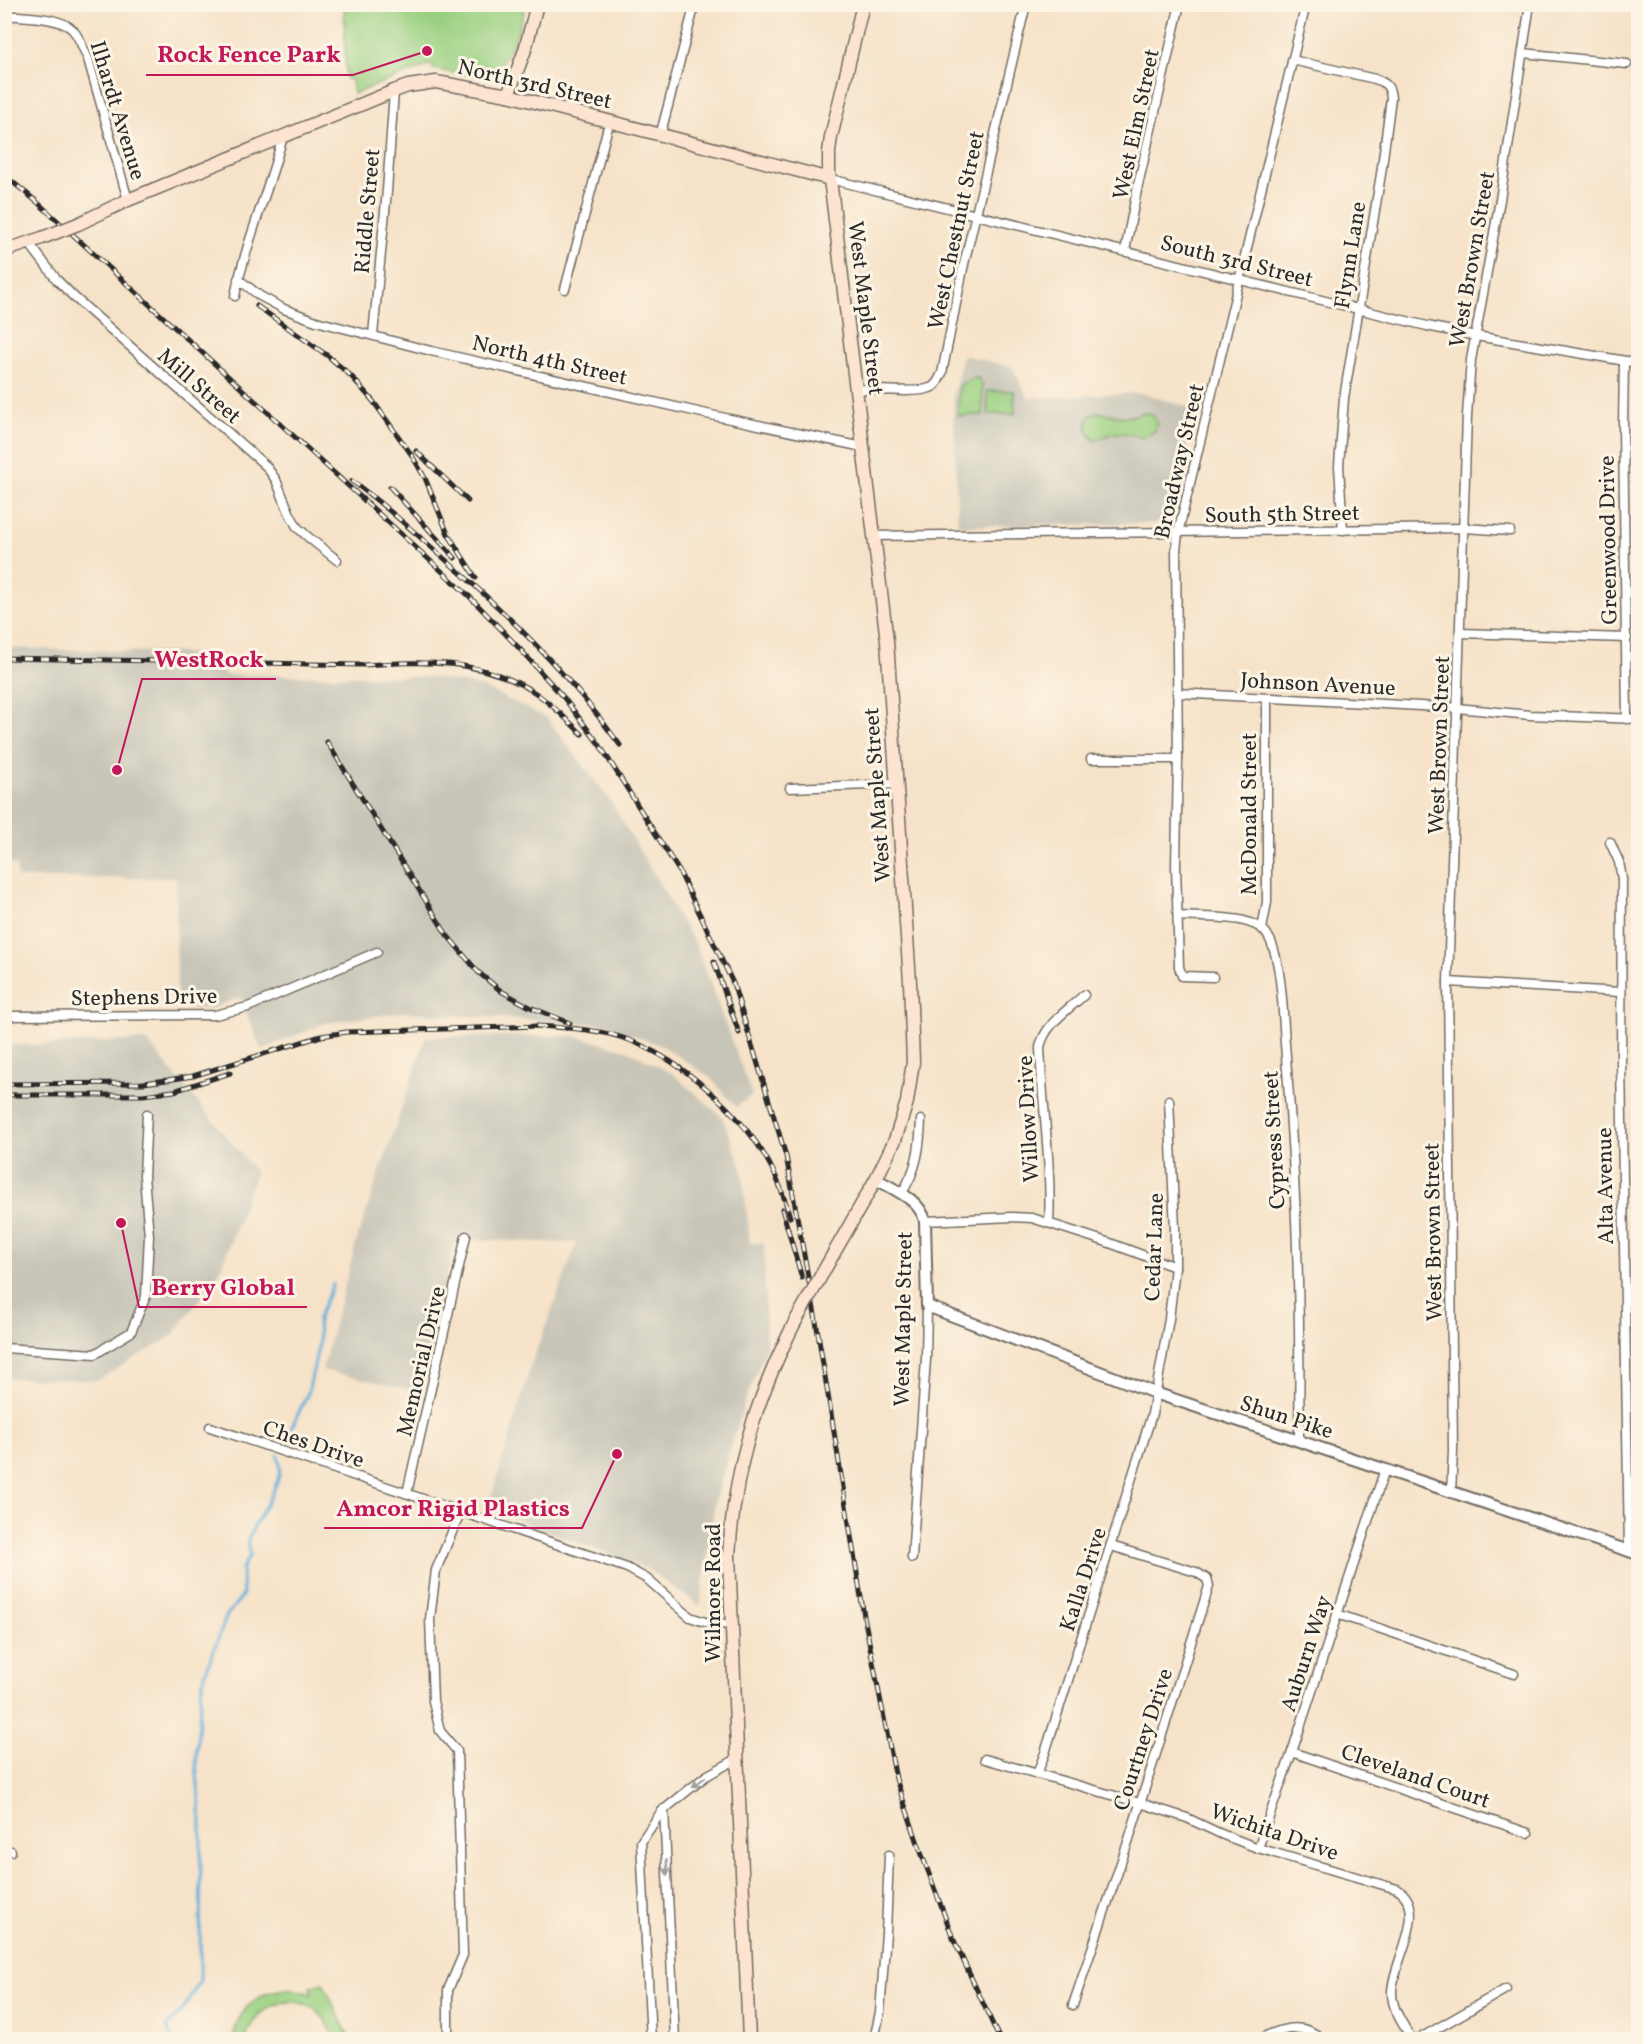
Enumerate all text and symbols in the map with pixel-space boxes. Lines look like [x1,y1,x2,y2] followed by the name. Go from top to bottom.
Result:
[146,33,353,75] callout: Rock Fence Park
[81,37,153,184] street label: Ilhardt Avenue
[157,39,341,73] text: Rock Fence Park
[1106,46,1169,203] street label: West Elm Street
[454,53,615,118] street label: North 3rd Street
[921,128,994,333] street label: West Chestnut Street
[348,147,389,275] street label: Riddle Street
[1443,168,1504,350] street label: West Brown Street
[1328,199,1375,311] street label: Flynn Lane
[838,219,891,397] street label: West Maple Street
[1157,228,1316,296] street label: South 3rd Street
[469,329,630,394] street label: North 4th Street
[150,342,247,432] street label: Mill Street
[1147,381,1213,542] street label: Broadway Street
[1593,455,1626,625] street label: Greenwood Drive
[1204,499,1360,532] street label: South 5th Street
[142,637,276,679] callout: WestRock
[154,644,264,678] text: WestRock
[1422,655,1459,835] street label: West Brown Street
[1239,666,1396,705] street label: Johnson Avenue
[857,706,900,883] street label: West Maple Street
[1235,732,1266,895] street label: McDonald Street
[70,982,218,1015] street label: Stephens Drive
[1011,1055,1048,1183] street label: Willow Drive
[1256,1070,1295,1210] street label: Cypress Street
[1590,1127,1623,1245] street label: Alta Avenue
[1417,1142,1452,1322] street label: West Brown Street
[1138,1192,1173,1302] street label: Cedar Lane
[887,1231,922,1407] street label: West Maple Street
[139,1265,307,1307] callout: Berry Global
[151,1272,295,1306] text: Berry Global
[390,1283,455,1440] street label: Memorial Drive
[1235,1389,1337,1448] street label: Shun Pike
[258,1414,368,1477] street label: Ches Drive
[324,1486,582,1528] callout: Amcor Rigid Plastics
[336,1493,570,1527] text: Amcor Rigid Plastics
[699,1523,730,1663] street label: Wilmore Road
[1053,1524,1116,1636] street label: Kalla Drive
[1274,1591,1341,1716] street label: Auburn Way
[1107,1665,1182,1815] street label: Courtney Drive
[1336,1737,1494,1817] street label: Cleveland Court
[692,1776,708,1788] one-way arrow
[1206,1797,1343,1870] street label: Wichita Drive
[663,1858,672,1877] one-way arrow

